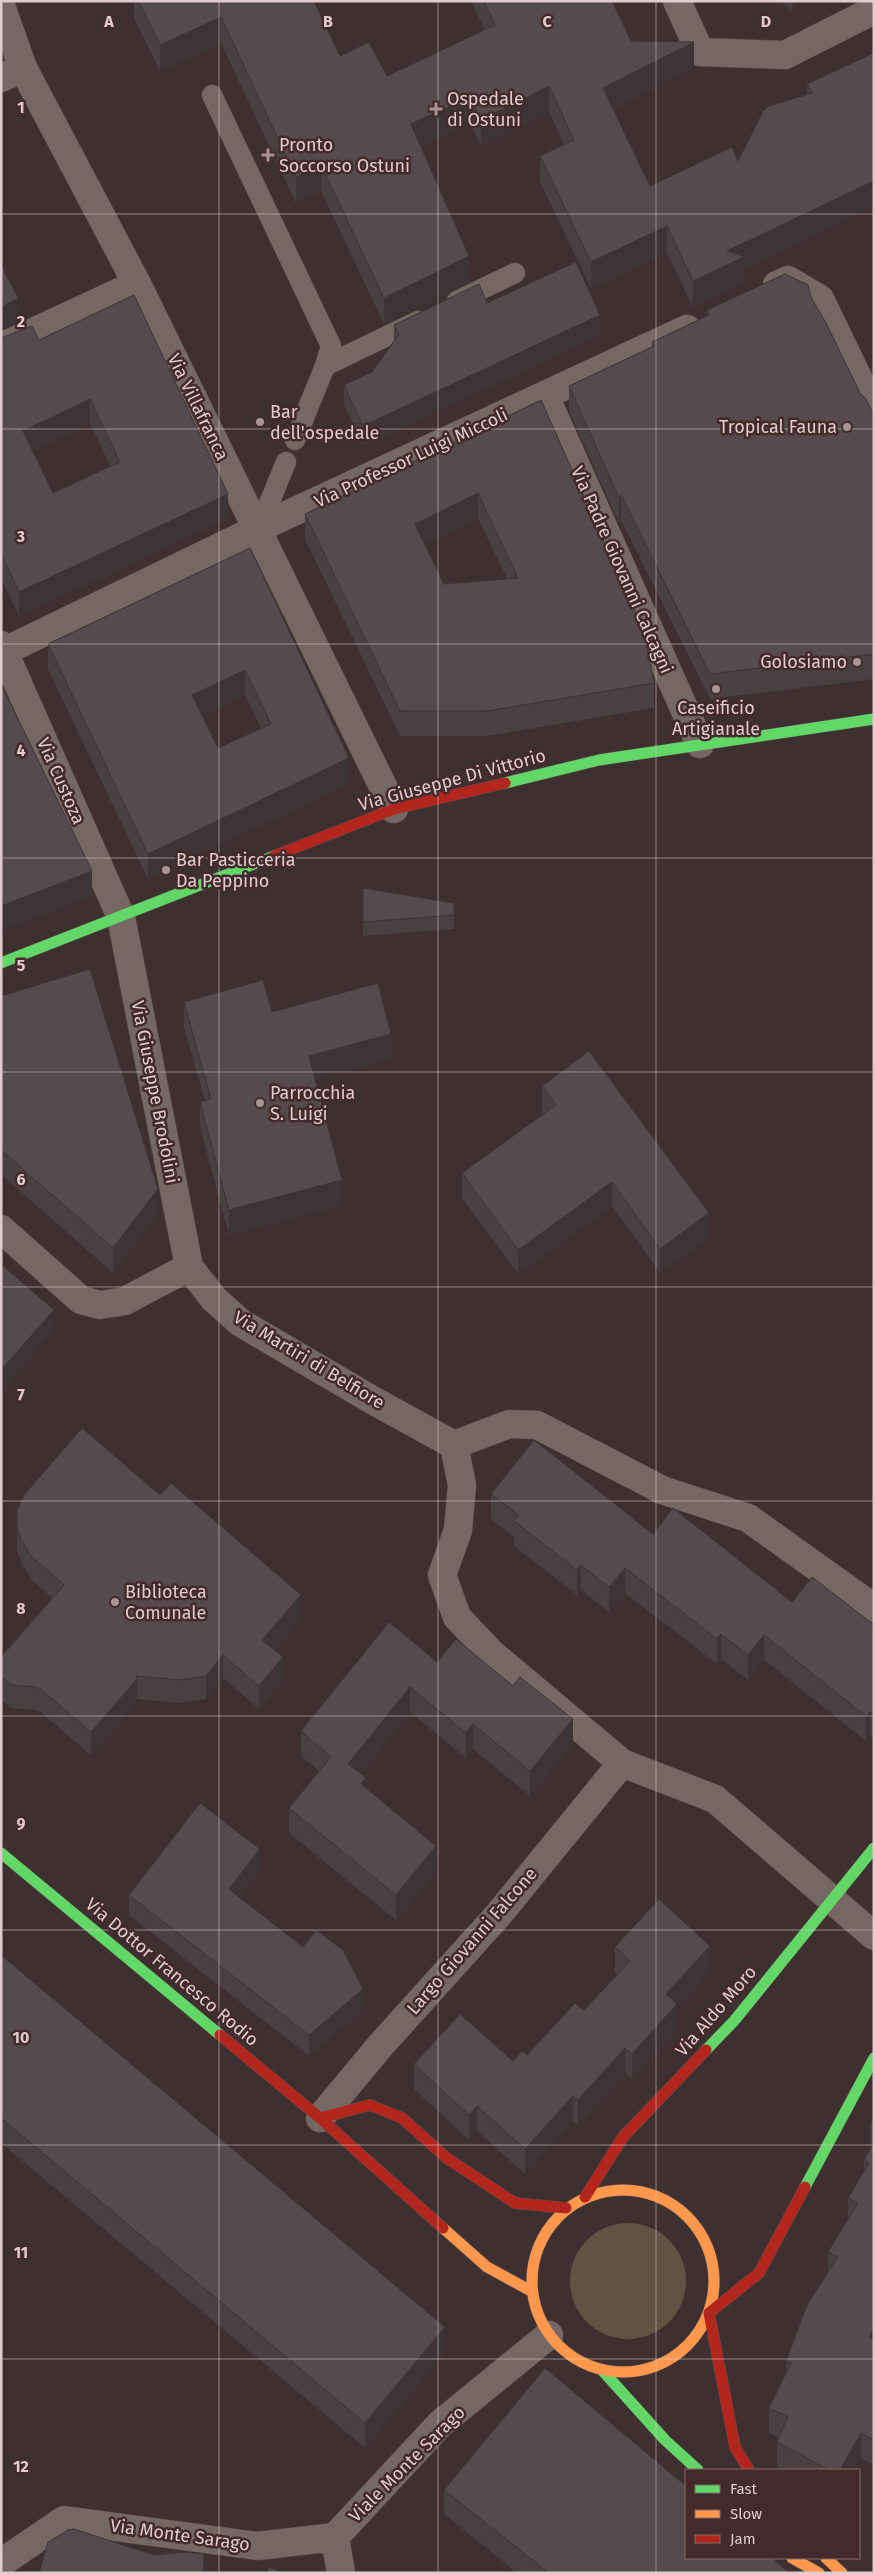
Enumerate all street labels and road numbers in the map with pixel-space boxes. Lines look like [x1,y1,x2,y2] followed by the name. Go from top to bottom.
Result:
[163,350,233,464] street label: Via Villafranca
[311,403,511,513] street label: Via Professor Luigi Miccoli
[566,463,678,677] street label: Via Padre Giovanni Calcagni
[32,734,90,828] street label: Via Custoza
[356,744,548,816] street label: Via Giuseppe Di Vittorio
[126,999,184,1185] street label: Via Giuseppe Brodolini
[229,1306,389,1414] street label: Via Martiri di Belfiore
[402,1863,542,2019] street label: Largo Giovanni Falcone
[81,1893,263,2051] street label: Via Dottor Francesco Rodio
[671,1961,761,2061] street label: Via Aldo Moro
[344,2401,470,2527] street label: Viale Monte Sarago
[109,2514,251,2556] street label: Via Monte Sarago

